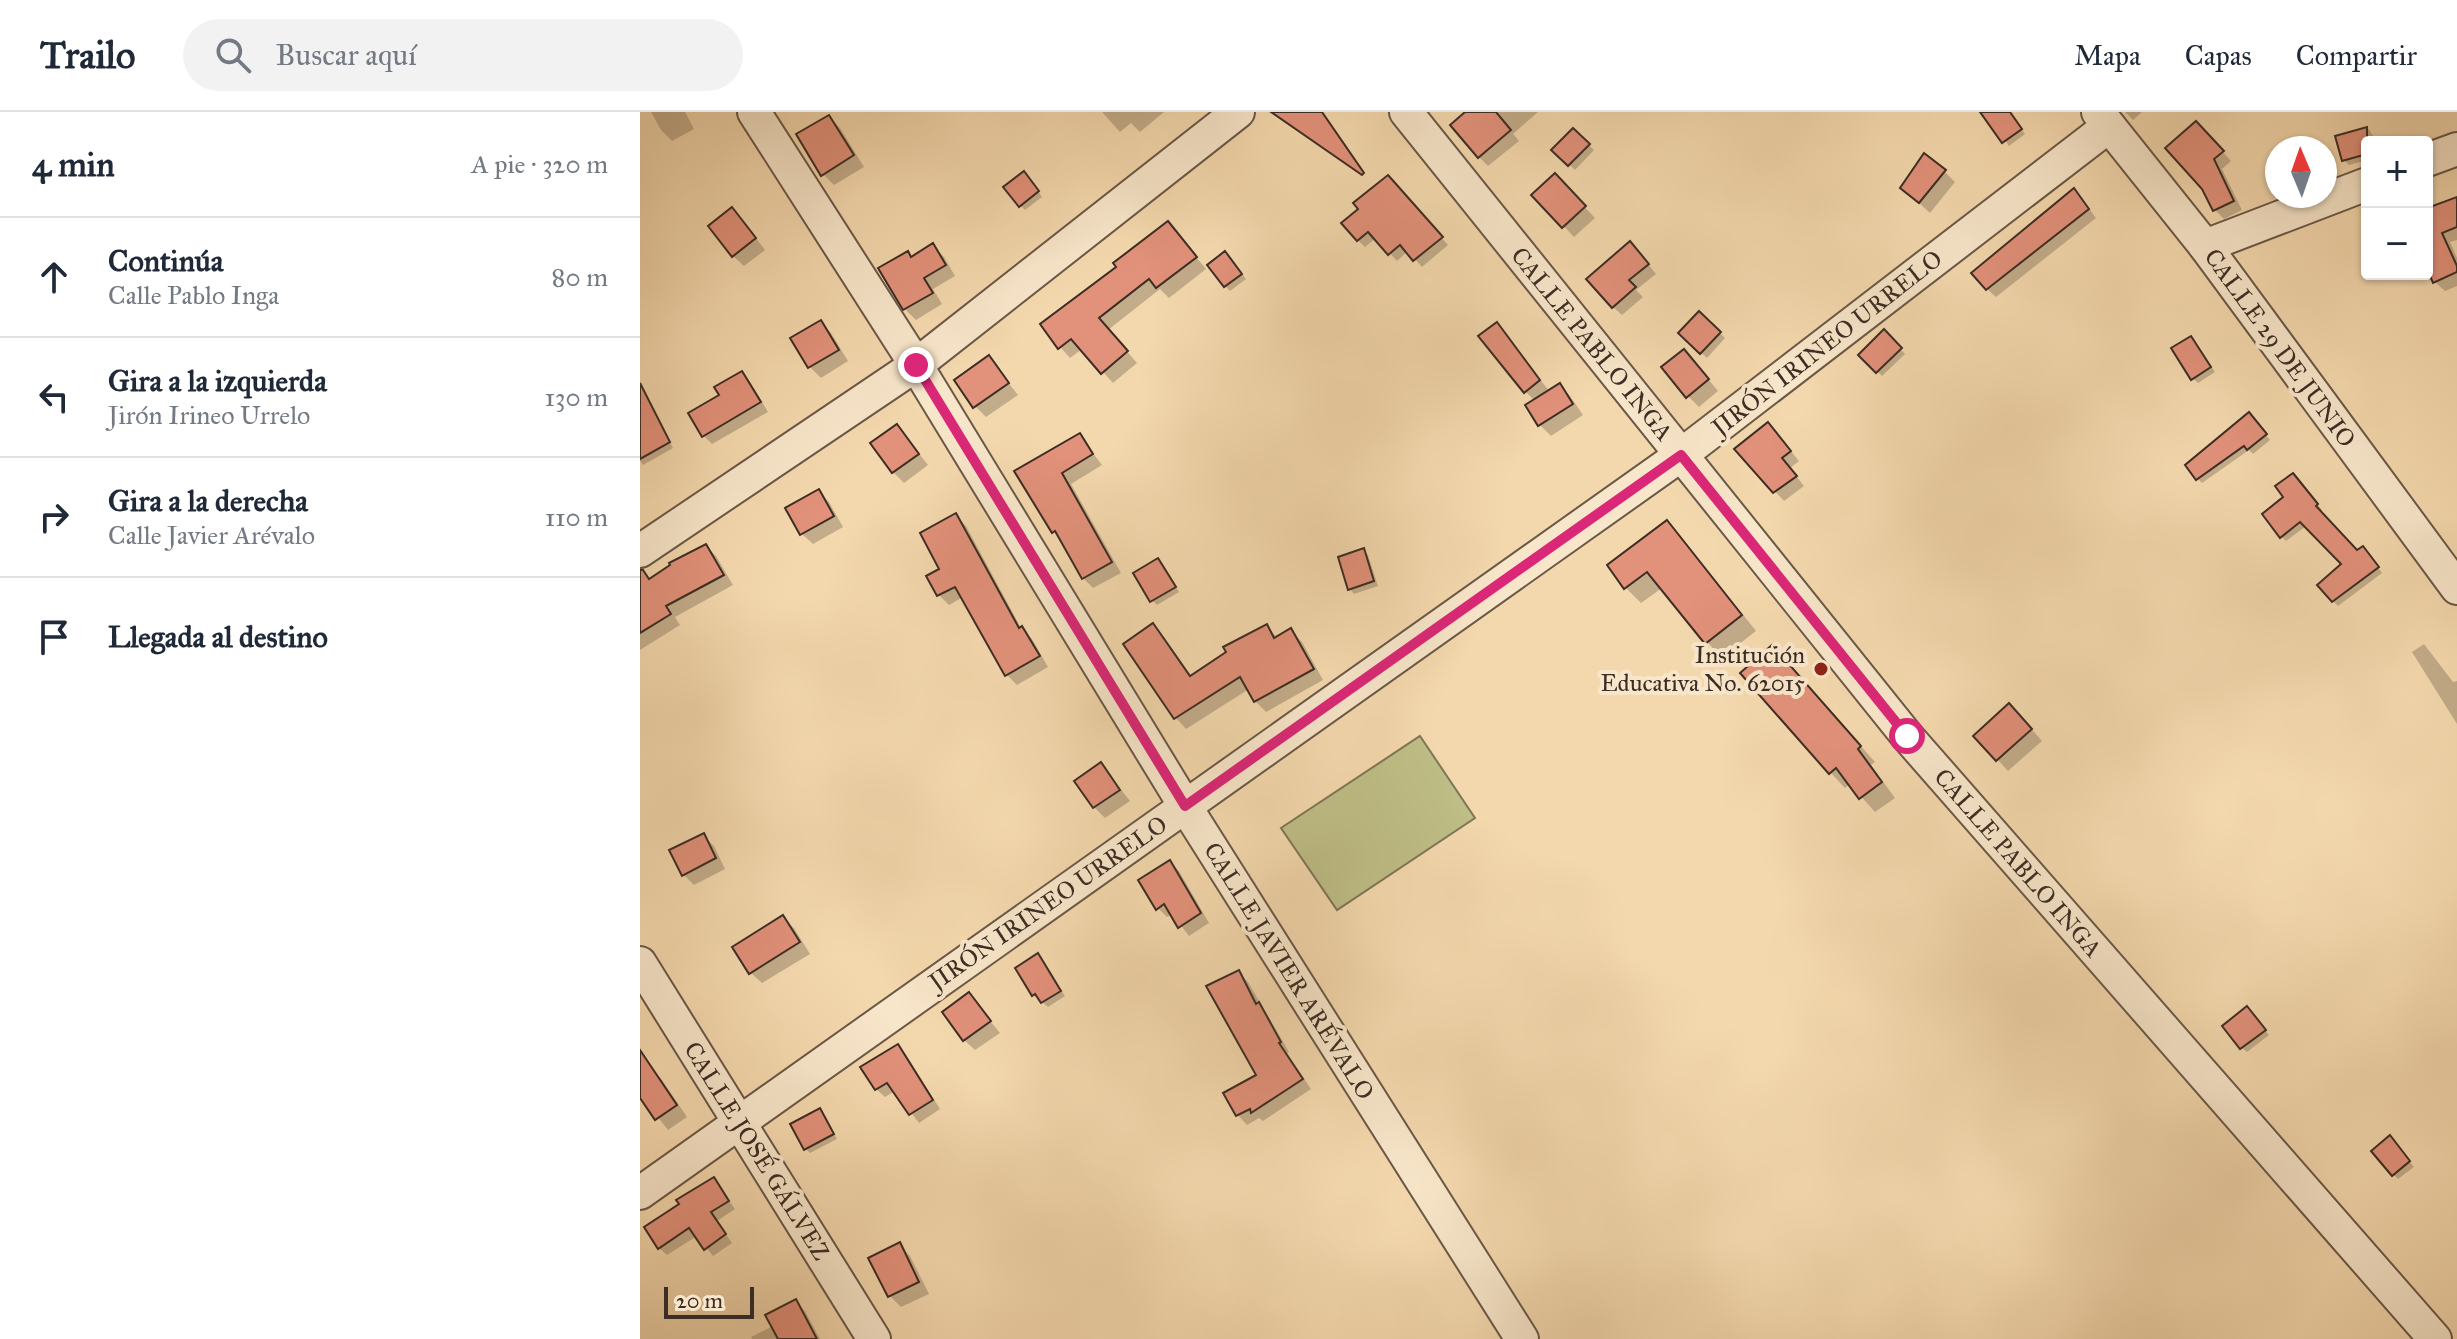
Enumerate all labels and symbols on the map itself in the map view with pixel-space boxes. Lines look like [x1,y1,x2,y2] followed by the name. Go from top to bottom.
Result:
[2265,136,2337,208] north arrow
[1505,241,1679,447] street label: CALLE PABLO INGA
[2198,243,2362,453] street label: CALLE 29 DE JUNIO
[1703,244,1948,444] street label: JIRÓN IRINEO URRELO
[898,347,934,383] route end
[1600,640,1805,698] place label: Institución Educativa No. 62015
[1812,660,1830,678] marker: Institución Educativa No. 62015
[1889,718,1925,754] route start
[1928,762,2108,964] street label: CALLE PABLO INGA
[921,809,1173,999] street label: JIRÓN IRINEO URRELO
[1197,837,1381,1105] street label: CALLE JAVIER ARÉVALO
[677,1036,837,1266] street label: CALLE JOSÉ GÁLVEZ
[664,1283,754,1319] scale bar

